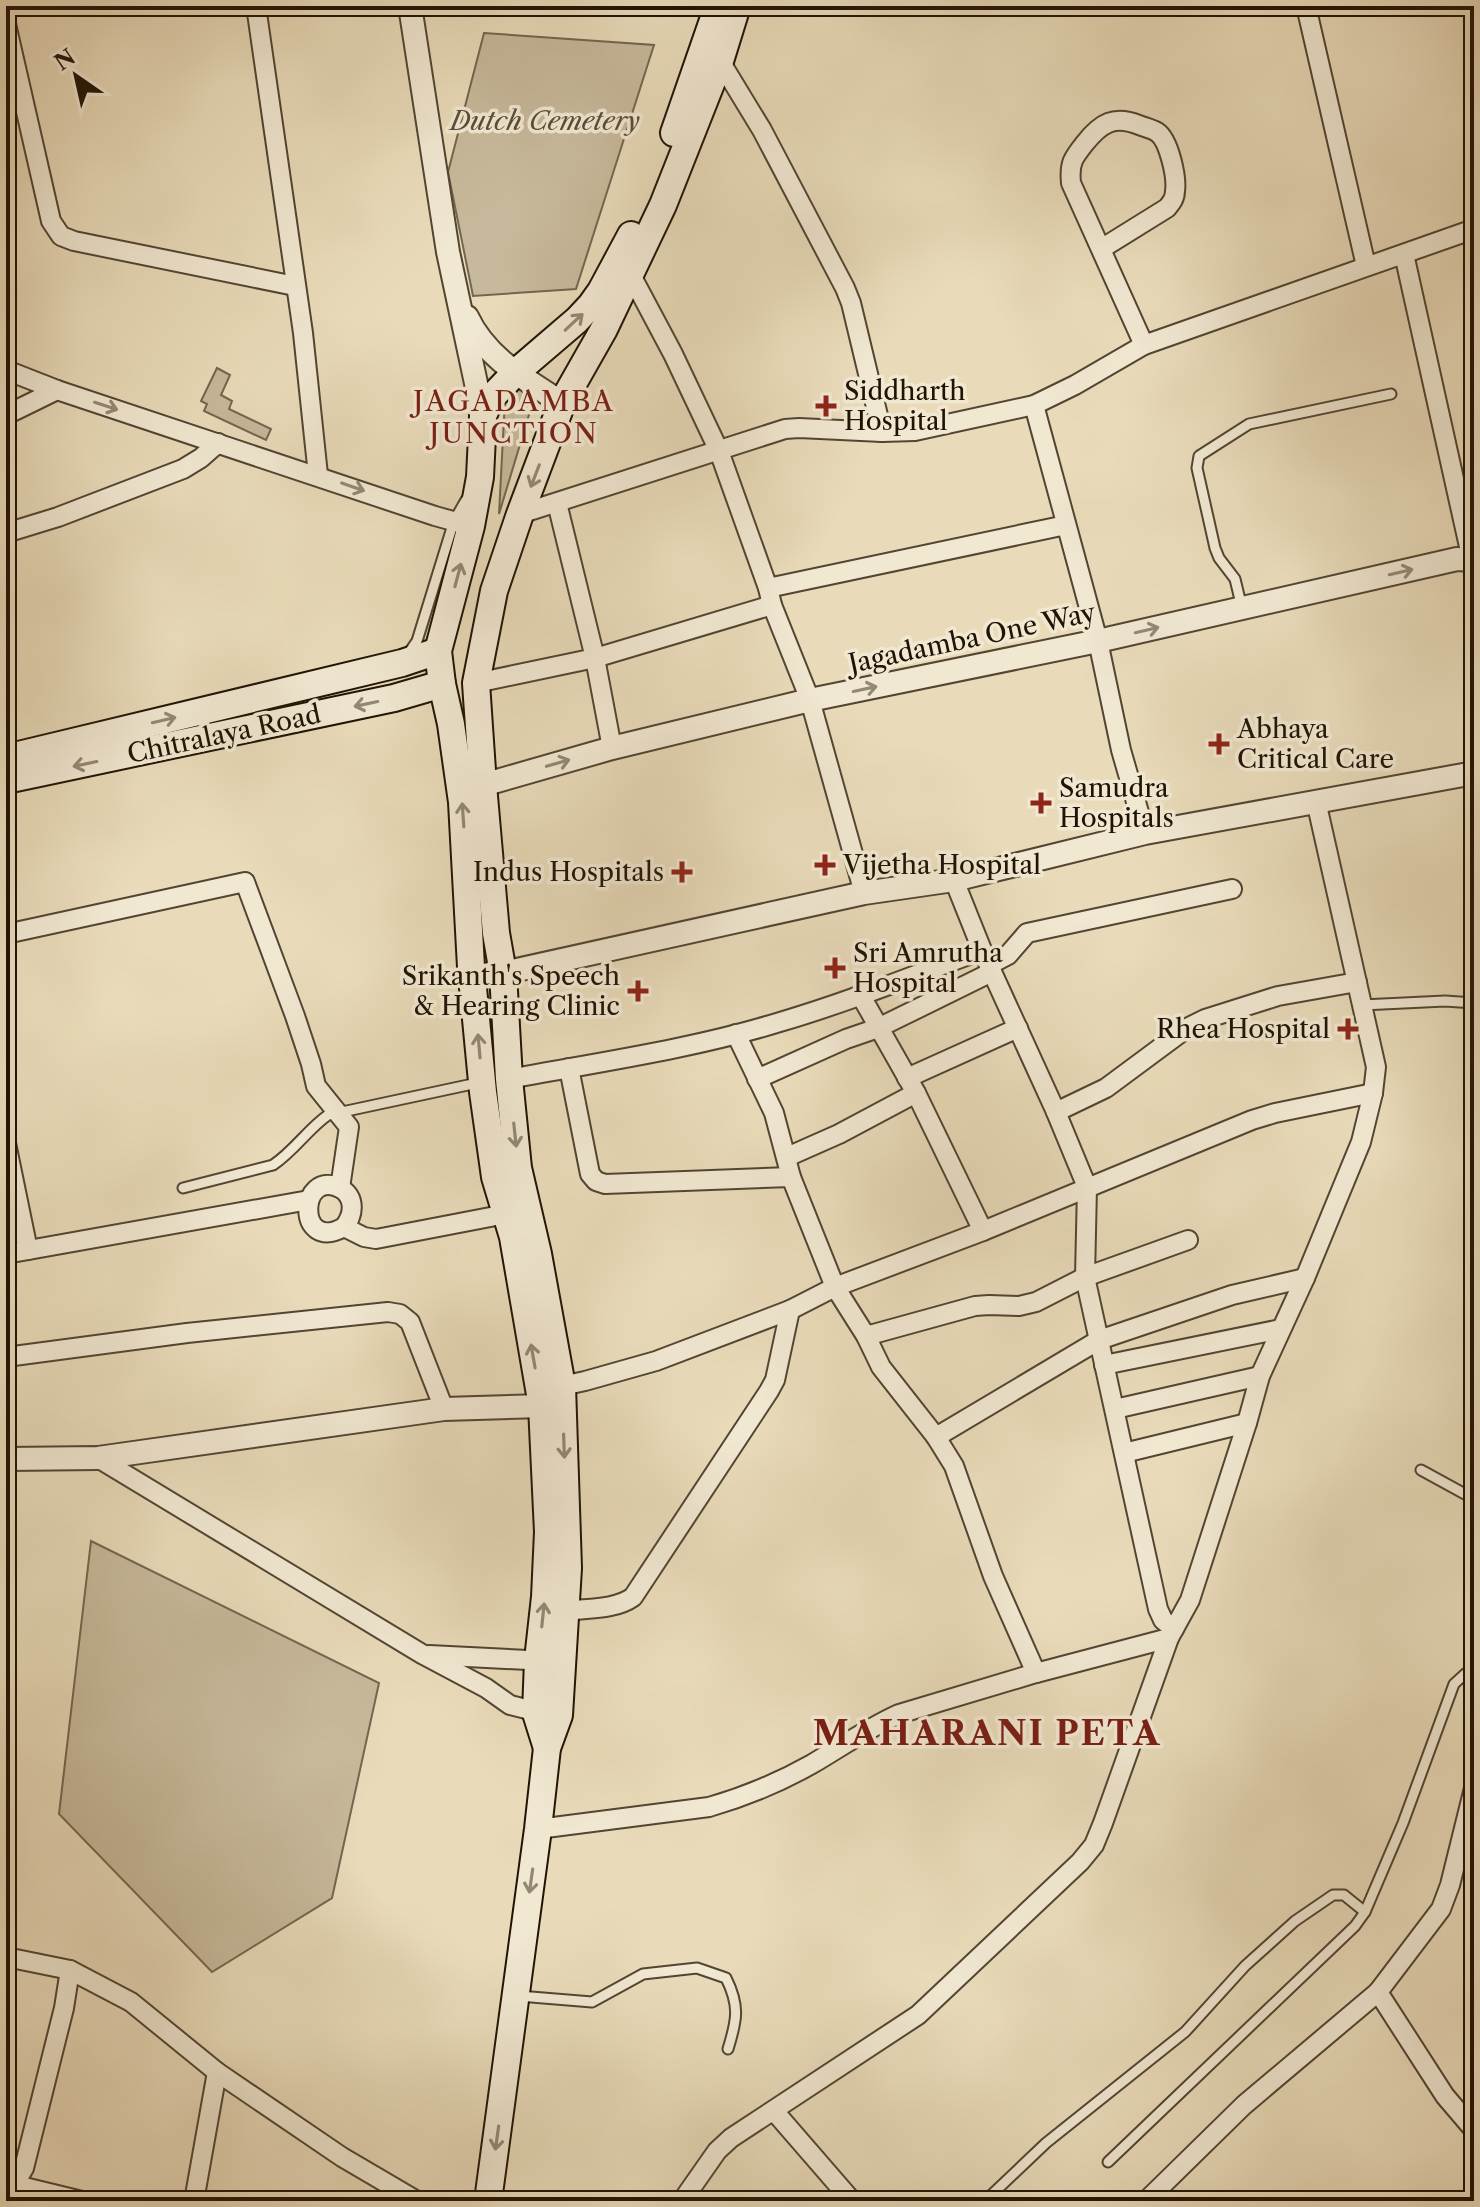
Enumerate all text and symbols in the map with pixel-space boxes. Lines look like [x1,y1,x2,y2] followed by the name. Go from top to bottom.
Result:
[36,36,116,116] north arrow
[50,43,81,76] text: N
[448,105,640,137] park label: Dutch Cemetery
[563,313,583,331] one-way arrow
[844,375,966,437] place label: Siddharth Hospital
[409,384,615,450] district label: JAGADAMBA JUNCTION
[815,395,837,417] marker: Siddharth Hospital
[93,399,118,414] one-way arrow
[527,463,541,488] one-way arrow
[340,481,365,496] one-way arrow
[452,563,467,589] one-way arrow
[1387,564,1413,579] one-way arrow
[842,596,1099,681] street label: Jagadamba One Way
[1134,622,1160,637] one-way arrow
[852,681,878,696] one-way arrow
[354,697,380,712] one-way arrow
[124,698,324,770] street label: Chitralaya Road
[150,712,176,727] one-way arrow
[1236,713,1394,775] place label: Abhaya Critical Care
[1208,733,1230,755] marker: Abhaya Critical Care
[545,755,571,770] one-way arrow
[72,757,98,772] one-way arrow
[1059,772,1174,834] place label: Samudra Hospitals
[1030,792,1052,814] marker: Samudra Hospitals
[455,802,470,829] one-way arrow
[842,849,1041,881] place label: Vijetha Hospital
[814,854,836,876] marker: Vijetha Hospital
[473,856,664,888] place label: Indus Hospitals
[671,861,693,883] marker: Indus Hospitals
[853,937,1003,999] place label: Sri Amrutha Hospital
[824,957,846,979] marker: Sri Amrutha Hospital
[402,960,620,1022] place label: Srikanth's Speech & Hearing Clinic
[627,980,649,1002] marker: Srikanth's Speech & Hearing Clinic
[1156,1013,1330,1045] place label: Rhea Hospital
[1337,1018,1359,1040] marker: Rhea Hospital
[471,1033,486,1060] one-way arrow
[507,1121,522,1148] one-way arrow
[525,1344,540,1370] one-way arrow
[556,1432,571,1459] one-way arrow
[536,1603,551,1629] one-way arrow
[813,1712,1161,1754] district label: MAHARANI PETA
[524,1867,539,1894] one-way arrow
[489,2125,504,2151] one-way arrow

